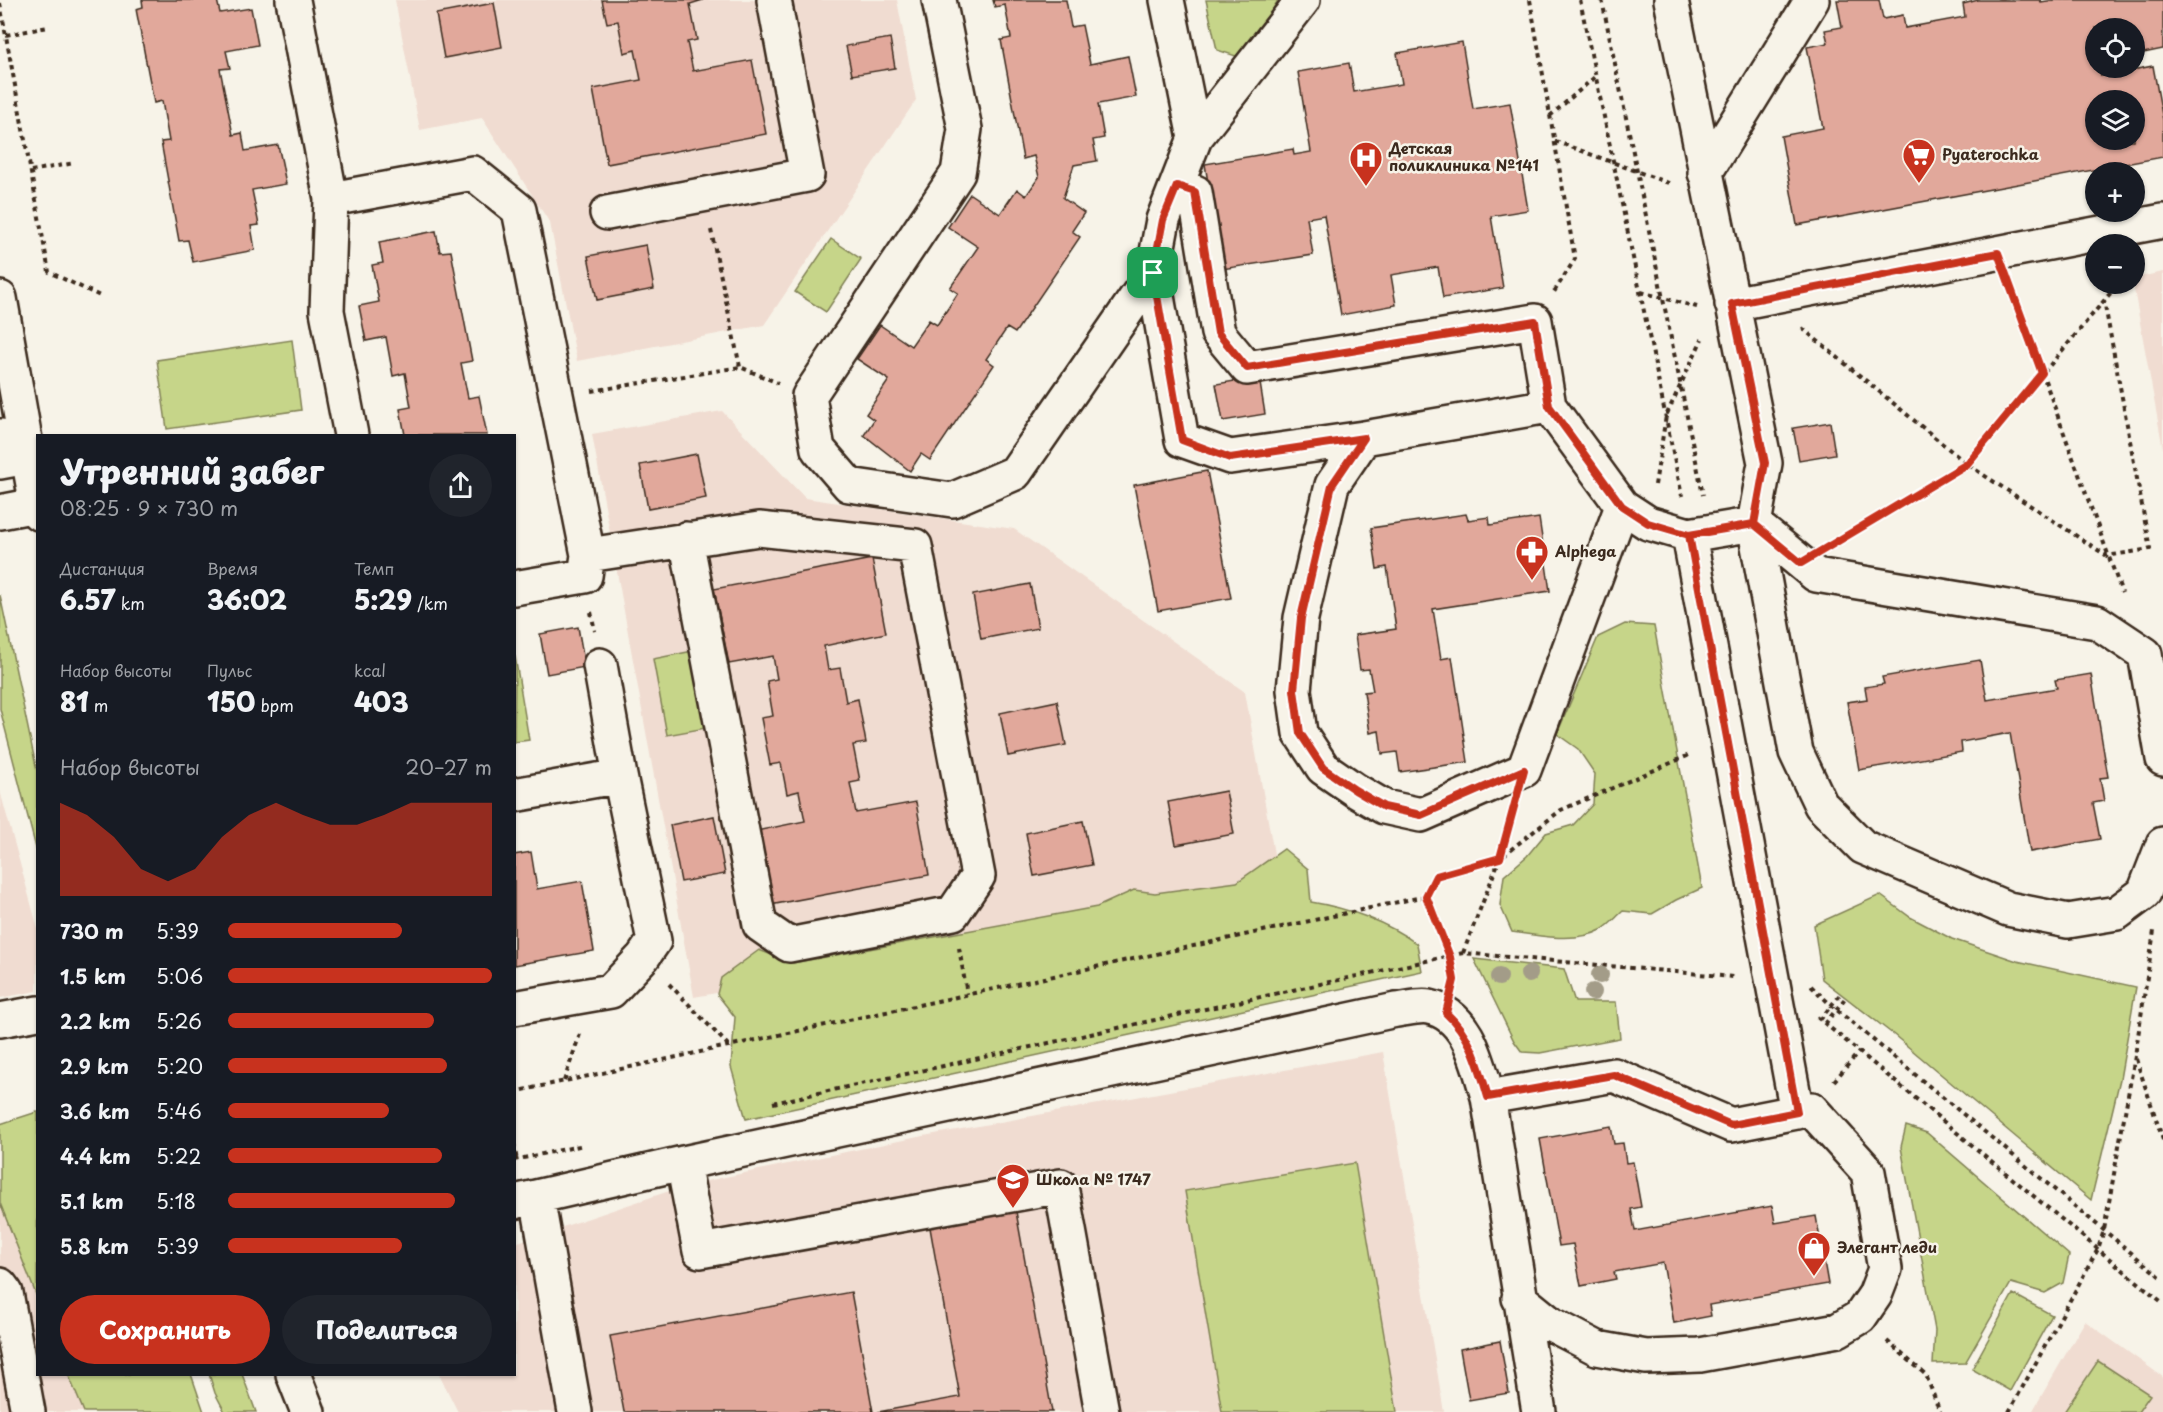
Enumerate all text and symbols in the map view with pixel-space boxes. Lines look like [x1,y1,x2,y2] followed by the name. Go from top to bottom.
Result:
[2085,18,2145,294] map controls
[2085,18,2145,78] button: locate
[2085,90,2145,150] button: layers
[1388,136,1539,176] place label: Детская поликлиника №141
[1901,137,1937,184] supermarket icon: Pyaterochka
[1348,140,1384,187] hospital icon: Детская поликлиника №141
[1942,142,2039,165] place label: Pyaterochka
[2085,162,2145,222] button: +
[2085,234,2145,294] button: −
[1127,247,1178,298] pin
[1136,256,1169,289] icon: arrive
[60,445,324,495] text: Утренний забег
[429,454,492,517] button: share
[60,493,238,523] text: 08:25 · 9 × 730 m
[1514,534,1550,581] pharmacy icon: Alphega
[1554,539,1616,562] place label: Alphega
[60,556,145,580] text: Дистанция
[207,556,258,580] text: Время
[354,556,394,580] text: Темп
[60,580,116,619] text: 6.57
[207,580,287,619] text: 36:02
[354,580,412,619] text: 5:29
[116,591,145,615] text: km
[412,591,448,615] text: /km
[60,658,172,682] text: Набор высоты
[207,658,252,682] text: Пульс
[354,658,386,682] text: kcal
[60,682,89,721] text: 81
[207,682,255,721] text: 150
[354,682,409,721] text: 403
[89,693,108,717] text: m
[255,693,294,717] text: bpm
[60,752,200,782] text: Набор высоты
[405,752,492,782] text: 20–27 m
[60,916,124,946] text: 730 m
[156,916,199,946] text: 5:39
[60,961,126,991] text: 1.5 km
[156,961,203,991] text: 5:06
[60,1006,130,1036] text: 2.2 km
[156,1006,202,1036] text: 5:26
[60,1051,129,1081] text: 2.9 km
[156,1051,203,1081] text: 5:20
[60,1096,130,1126] text: 3.6 km
[156,1096,202,1126] text: 5:46
[60,1141,131,1171] text: 4.4 km
[156,1141,201,1171] text: 5:22
[995,1162,1031,1209] school or university icon: Школа № 1747
[1036,1167,1151,1190] place label: Школа № 1747
[60,1186,124,1216] text: 5.1 km
[156,1186,196,1216] text: 5:18
[1796,1230,1832,1277] shop icon: Элегант леди
[60,1231,129,1261] text: 5.8 km
[156,1231,199,1261] text: 5:39
[1837,1235,1937,1258] place label: Элегант леди
[60,1295,270,1364] button: Сохранить
[282,1295,492,1364] button: Поделиться

